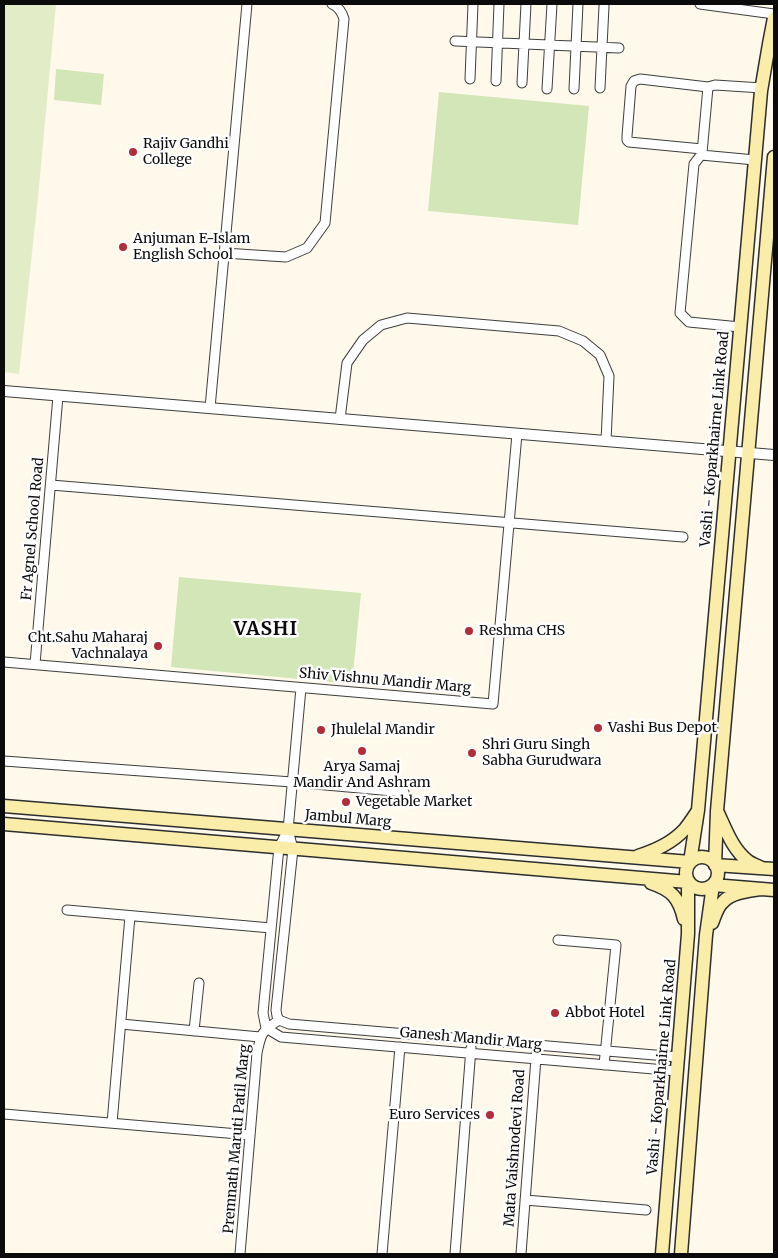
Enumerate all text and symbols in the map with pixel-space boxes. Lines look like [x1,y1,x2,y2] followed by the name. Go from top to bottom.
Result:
[143,136,229,168] place label: Rajiv Gandhi College
[127,146,139,158] marker: Rajiv Gandhi College
[133,231,251,264] place label: Anjuman E-Islam English School
[117,241,129,253] marker: Anjuman E-Islam English School
[697,330,733,548] street label: Vashi - Koparkhairne Link Road
[18,457,48,601] street label: Fr Agnel School Road
[233,619,299,641] district label: VASHI
[479,623,565,639] place label: Reshma CHS
[463,625,475,637] marker: Reshma CHS
[28,630,148,662] place label: Cht.Sahu Maharaj Vachnalaya
[152,640,164,652] marker: Cht.Sahu Maharaj Vachnalaya
[298,665,472,697] street label: Shiv Vishnu Mandir Marg
[608,720,717,736] place label: Vashi Bus Depot
[331,722,435,738] place label: Jhulelal Mandir
[592,722,604,734] marker: Vashi Bus Depot
[315,724,327,736] marker: Jhulelal Mandir
[482,737,601,770] place label: Shri Guru Singh Sabha Gurudwara
[356,745,368,757] marker: Arya Samaj Mandir And Ashram
[466,747,478,759] marker: Shri Guru Singh Sabha Gurudwara
[293,759,431,792] place label: Arya Samaj Mandir And Ashram
[356,794,472,810] place label: Vegetable Market
[340,796,352,808] marker: Vegetable Market
[304,807,392,831] street label: Jambul Marg
[644,958,680,1176] street label: Vashi - Koparkhairne Link Road
[565,1005,645,1021] place label: Abbot Hotel
[549,1007,561,1019] marker: Abbot Hotel
[399,1024,543,1054] street label: Ganesh Mandir Marg
[220,1044,254,1234] street label: Premnath Maruti Patil Marg
[501,1069,529,1227] street label: Mata Vaishnodevi Road
[389,1107,480,1123] place label: Euro Services
[484,1109,496,1121] marker: Euro Services

